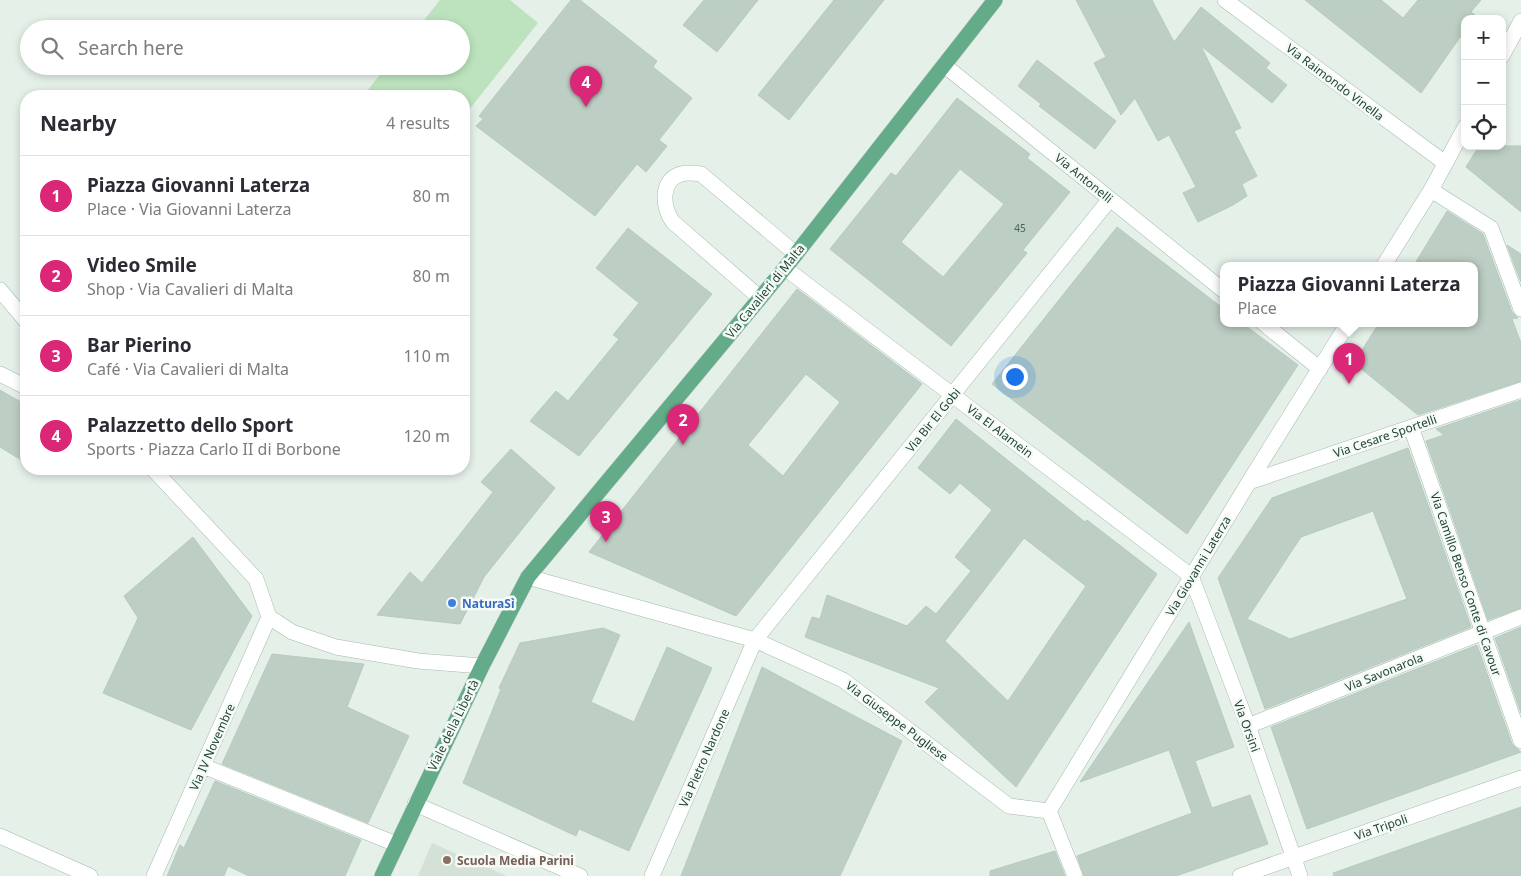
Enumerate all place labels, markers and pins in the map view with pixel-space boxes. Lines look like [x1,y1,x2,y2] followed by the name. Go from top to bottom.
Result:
[570,66,602,107] pin: 4
[1333,343,1365,384] pin: 1
[667,404,699,445] pin: 2
[590,501,622,542] pin: 3
[462,595,515,612] place label: NaturaSì
[446,597,458,609] marker: NaturaSì
[457,852,574,869] place label: Scuola Media Parini
[441,854,453,866] marker: Scuola Media Parini

